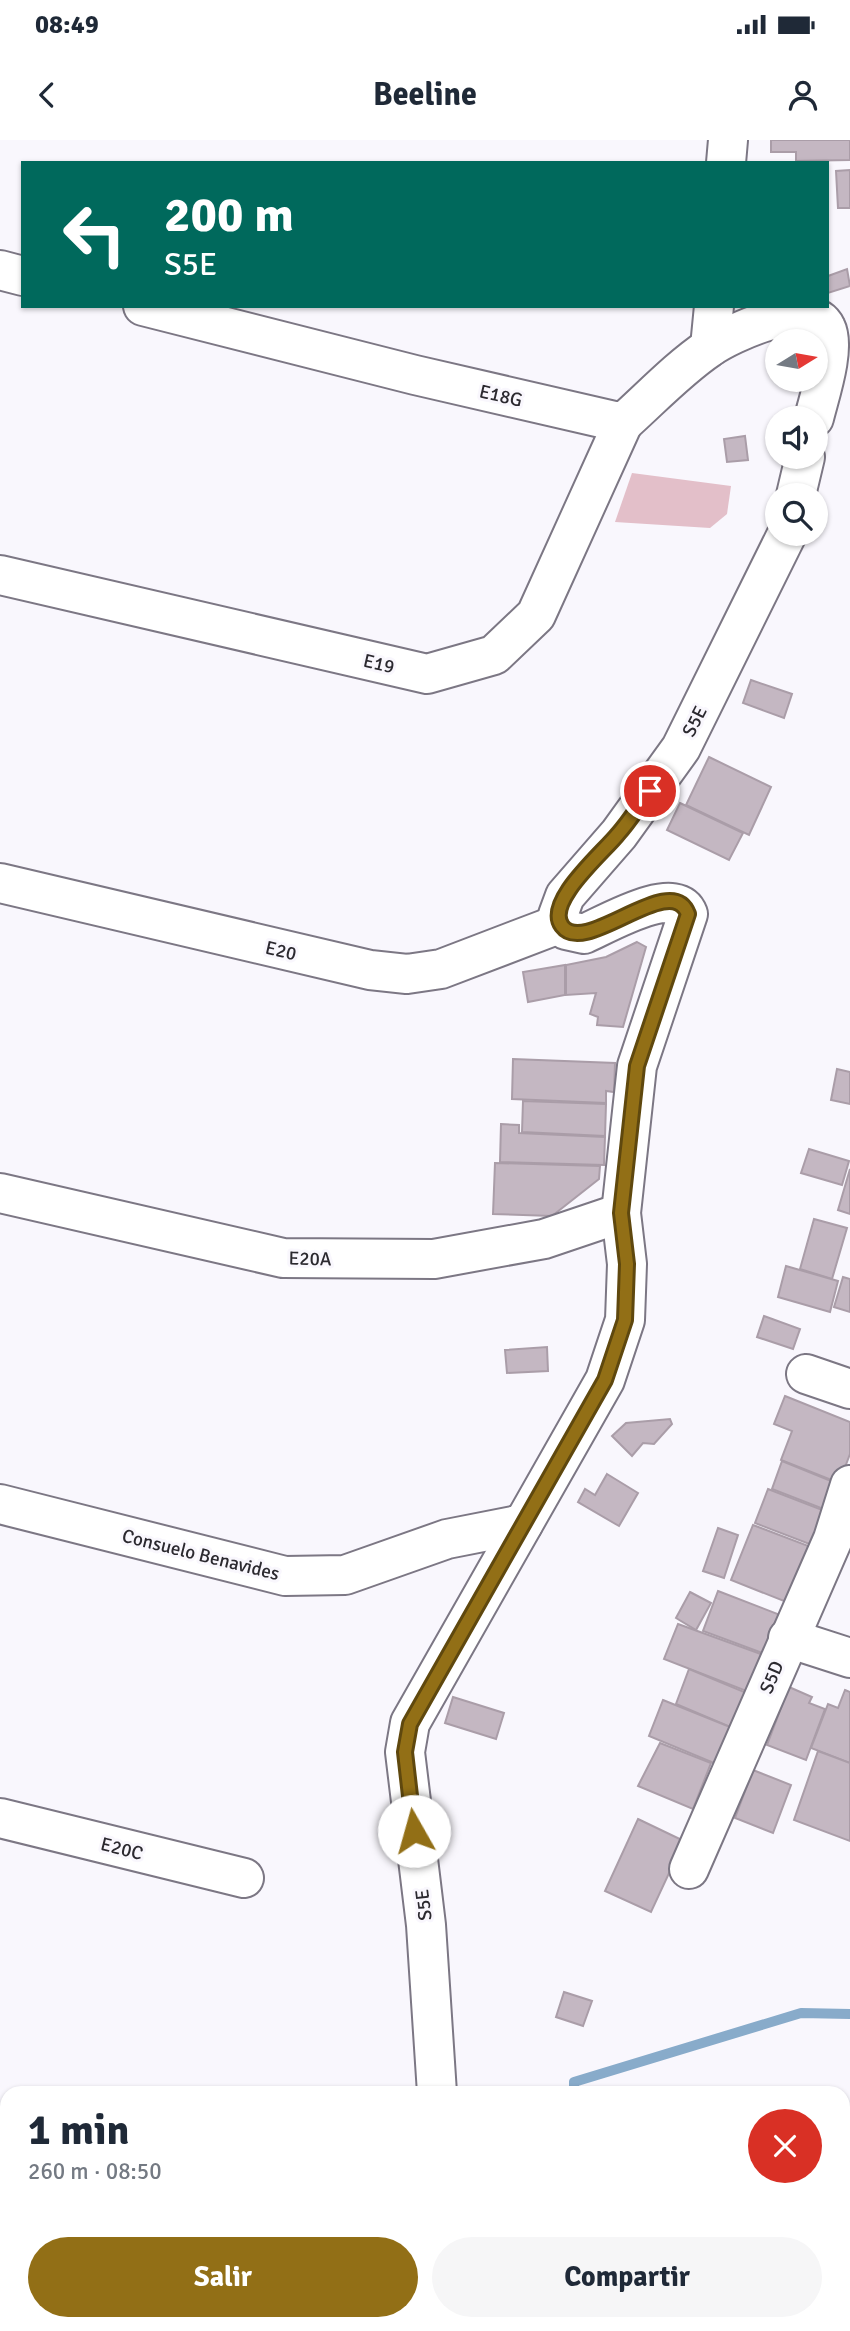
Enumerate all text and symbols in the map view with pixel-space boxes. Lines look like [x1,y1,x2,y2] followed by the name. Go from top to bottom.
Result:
[35,9,99,41] text: 08:49
[373,75,477,114] text: Beeline
[28,76,66,114] icon: back
[784,76,822,114] icon: person
[164,185,294,245] text: 200 m
[49,189,140,280] icon: left
[164,245,217,284] text: S5E
[765,329,828,392] north arrow
[765,329,828,546] map controls
[477,379,525,413] street label: E18G
[765,406,828,469] button: sound
[765,483,828,546] button: search
[361,649,397,679] street label: E19
[677,702,713,741] street label: S5E
[620,761,680,821] pin
[631,772,669,810] icon: arrive
[263,936,299,966] street label: E20
[288,1247,332,1271] street label: E20A
[120,1524,282,1586] street label: Consuelo Benavides
[754,1657,789,1697] street label: S5D
[377,1794,451,1868] position arrow
[98,1832,145,1866] street label: E20C
[410,1888,438,1922] street label: S5E
[28,2105,129,2156] text: 1 min
[748,2109,822,2183] button: close
[28,2157,162,2186] text: 260 m · 08:50
[28,2237,418,2317] button: Salir
[432,2237,822,2317] button: Compartir

